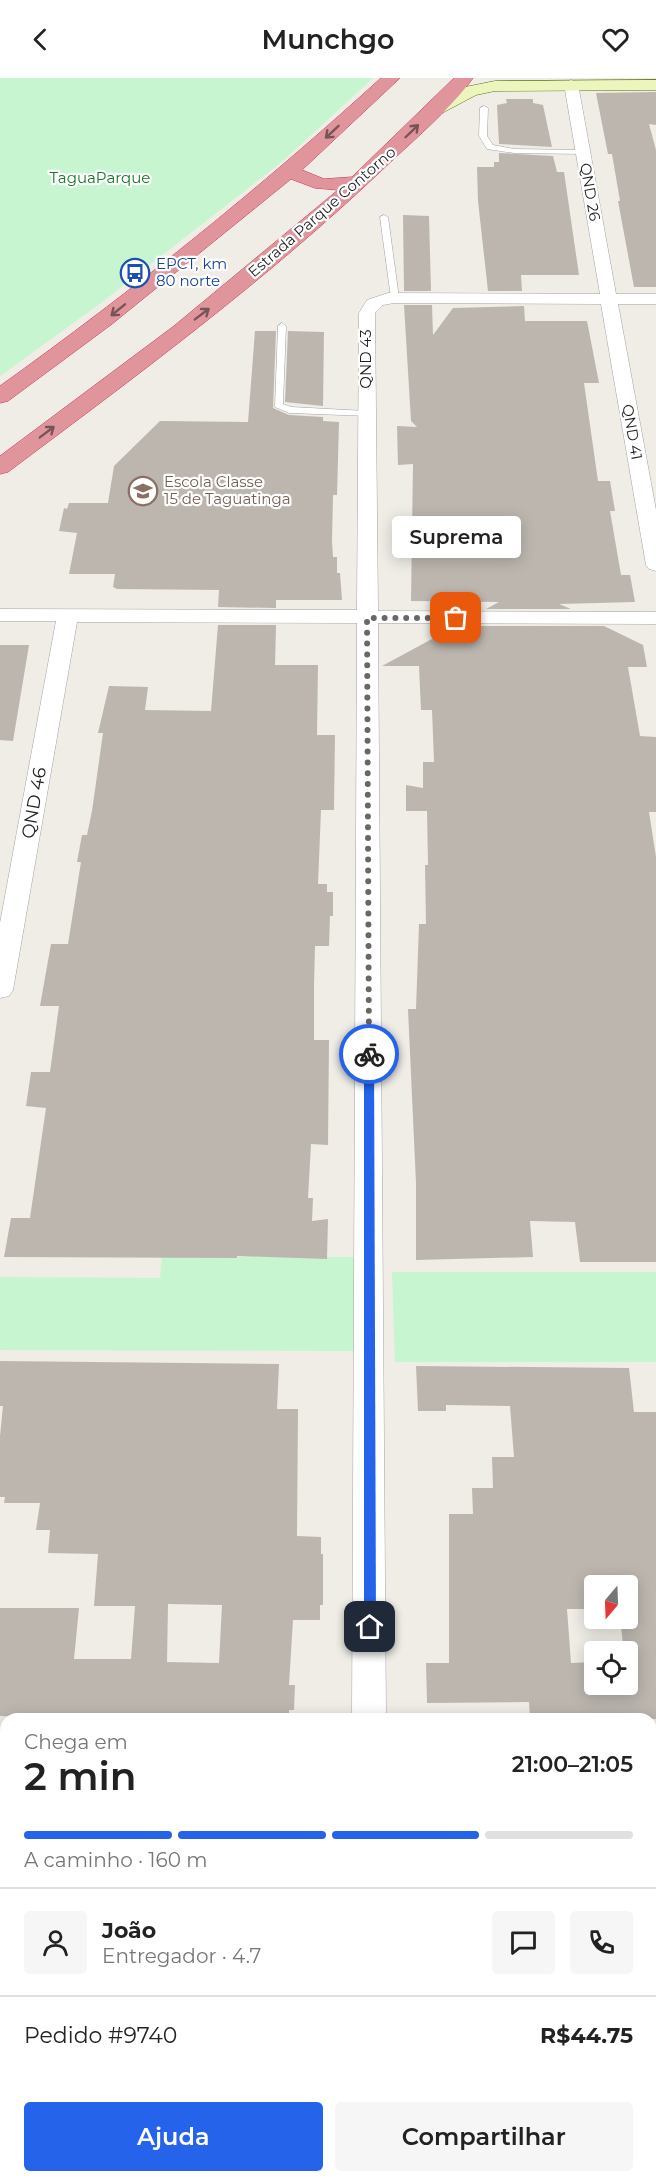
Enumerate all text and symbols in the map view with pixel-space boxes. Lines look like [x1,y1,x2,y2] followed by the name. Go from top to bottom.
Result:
[24,23,57,56] icon: back
[262,23,394,56] text: Munchgo
[599,23,632,56] icon: heart
[405,124,420,138] one-way arrow
[325,125,340,139] one-way arrow
[244,142,399,281] street label: Estrada Parque Contorno
[576,161,605,222] street label: QND 26
[50,168,150,187] park label: TaguaParque
[156,254,227,290] place label: EPCT, km 80 norte
[119,257,151,289] bus stop icon: EPCT, km 80 norte
[110,303,126,316] one-way arrow
[194,308,210,321] one-way arrow
[356,329,375,389] street label: QND 43
[618,403,647,461] street label: QND 41
[39,426,55,439] one-way arrow
[164,472,291,508] place label: Escola Classe 15 de Taguatinga
[127,475,159,507] school or university icon: Escola Classe 15 de Taguatinga
[392,516,520,558] callout: Suprema
[410,525,503,549] text: Suprema
[430,592,481,643] pin
[439,601,472,634] icon: bag
[17,766,51,840] street label: QND 46
[339,1024,399,1084] courier
[353,1038,386,1071] icon: bike
[584,1575,638,1629] north arrow
[584,1575,638,1695] map controls
[344,1601,395,1652] pin
[353,1610,386,1643] icon: home
[584,1641,638,1695] button: locate
[24,1730,128,1754] text: Chega em
[512,1751,633,1778] text: 21:00–21:05
[24,1752,137,1800] text: 2 min
[24,1848,207,1872] text: A caminho · 160 m
[24,1911,87,1974] button: person
[492,1911,555,1974] button: chat
[570,1911,633,1974] button: phone
[102,1917,156,1944] text: João
[102,1944,261,1968] text: Entregador · 4.7
[24,2022,177,2049] text: Pedido #9740
[540,2022,633,2049] text: R$44.75
[24,2102,323,2171] button: Ajuda
[335,2102,633,2171] button: Compartilhar

